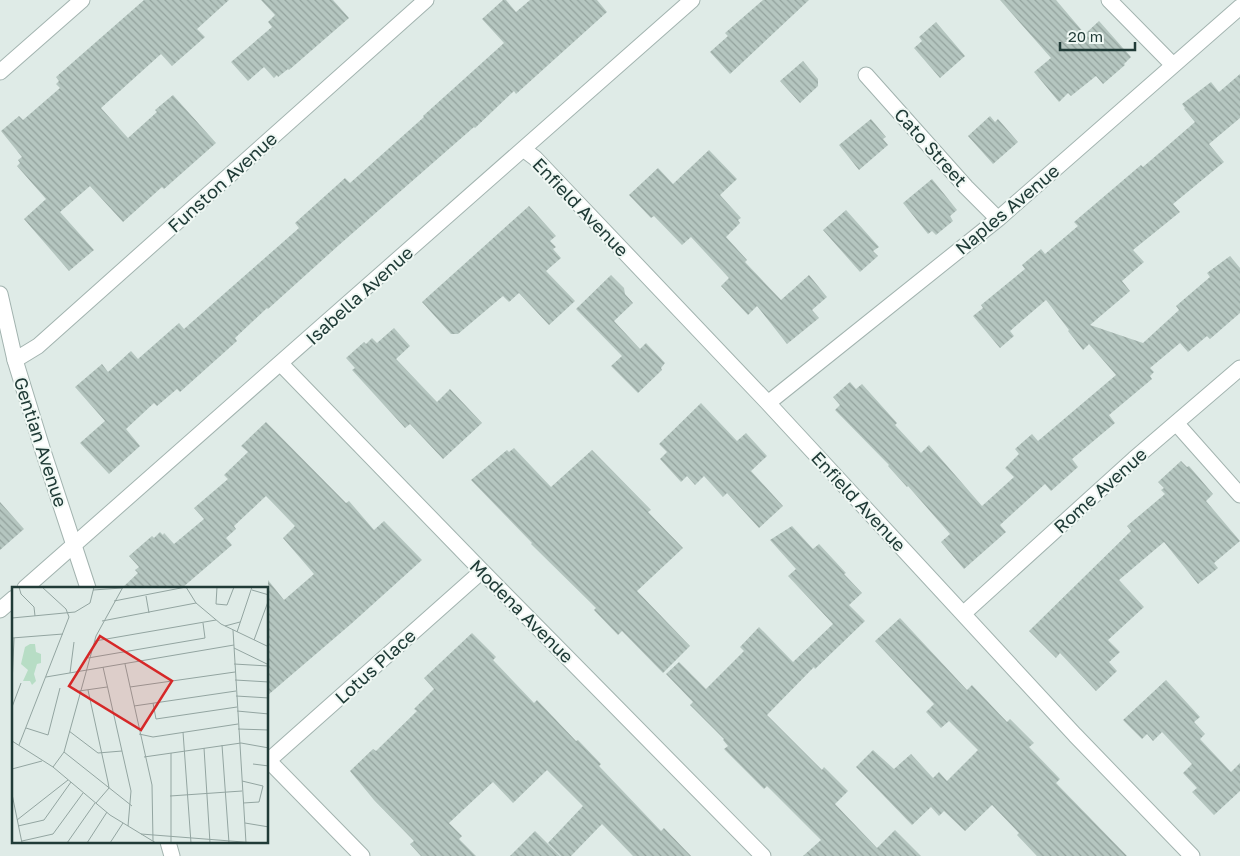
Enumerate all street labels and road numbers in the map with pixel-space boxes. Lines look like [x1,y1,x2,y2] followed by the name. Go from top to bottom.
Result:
[890,103,972,191] street label: Cato Street
[163,127,281,237] street label: Funston Avenue
[528,153,634,261] street label: Enfield Avenue
[951,159,1063,259] street label: Naples Avenue
[301,241,417,349] street label: Isabella Avenue
[10,374,72,510] street label: Gentian Avenue
[1049,443,1151,537] street label: Rome Avenue
[807,446,911,556] street label: Enfield Avenue
[466,555,578,667] street label: Modena Avenue
[330,624,420,708] street label: Lotus Place

